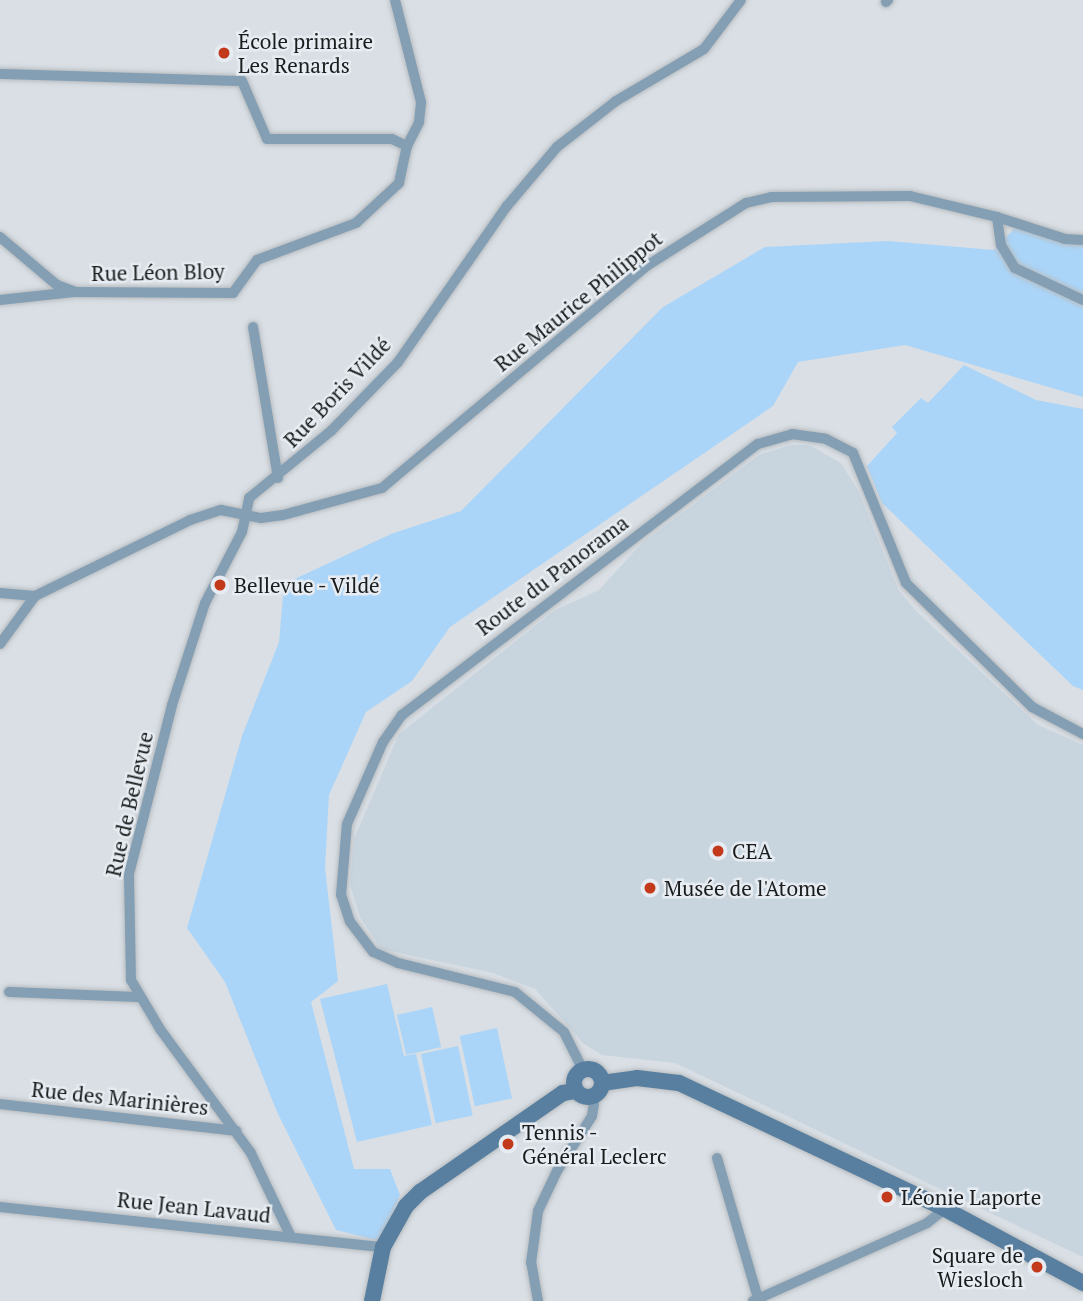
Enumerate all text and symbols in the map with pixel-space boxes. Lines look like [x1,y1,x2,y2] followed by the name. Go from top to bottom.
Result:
[238,28,373,78] place label: École primaire Les Renards
[216,45,232,61] marker: École primaire Les Renards
[489,226,667,376] street label: Rue Maurice Philippot
[91,258,225,286] street label: Rue Léon Bloy
[278,332,396,452] street label: Rue Boris Vildé
[471,510,633,640] street label: Route du Panorama
[234,572,382,598] place label: Bellevue - Vildé
[212,577,228,593] marker: Bellevue - Vildé
[100,729,158,879] street label: Rue de Bellevue
[732,838,772,864] place label: CEA
[710,843,726,859] marker: CEA
[664,875,827,901] place label: Musée de l'Atome
[642,880,658,896] marker: Musée de l'Atome
[30,1076,210,1120] street label: Rue des Marinières
[522,1119,667,1169] place label: Tennis - Général Leclerc
[500,1136,516,1152] marker: Tennis - Général Leclerc
[901,1184,1041,1210] place label: Léonie Laporte
[116,1186,272,1228] street label: Rue Jean Lavaud
[879,1189,895,1205] marker: Léonie Laporte
[932,1242,1023,1292] place label: Square de Wiesloch
[1029,1259,1045,1275] marker: Square de Wiesloch

